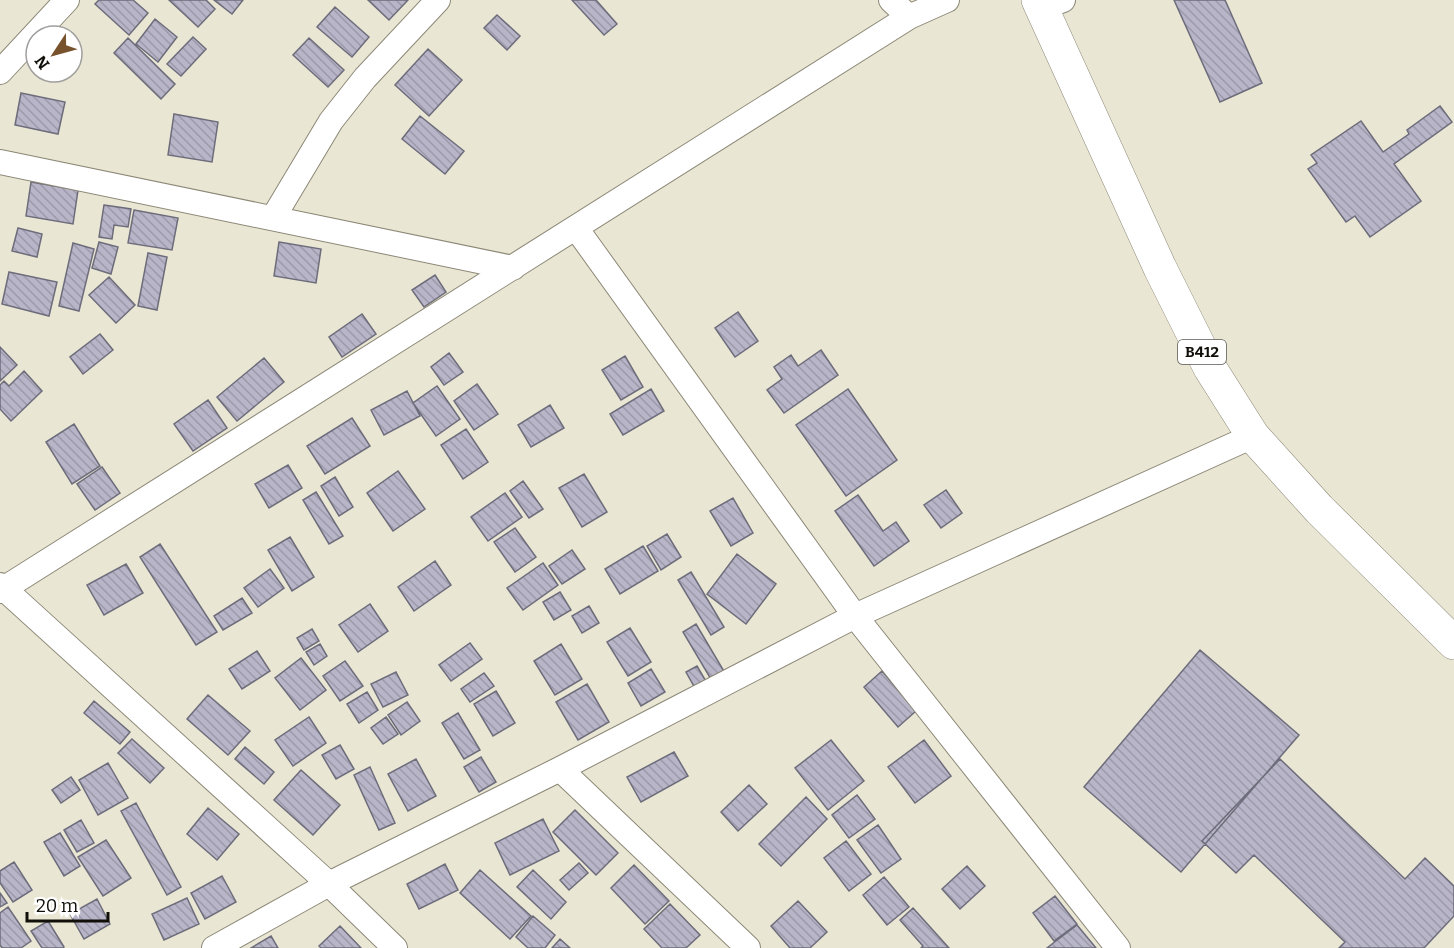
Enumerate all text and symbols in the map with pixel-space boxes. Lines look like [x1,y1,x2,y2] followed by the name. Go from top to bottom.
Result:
[24,24,84,84] north arrow
[31,52,54,73] text: N
[1178,340,1226,364] road number: B412
[27,885,108,923] scale bar
[36,895,78,917] text: 20 m

